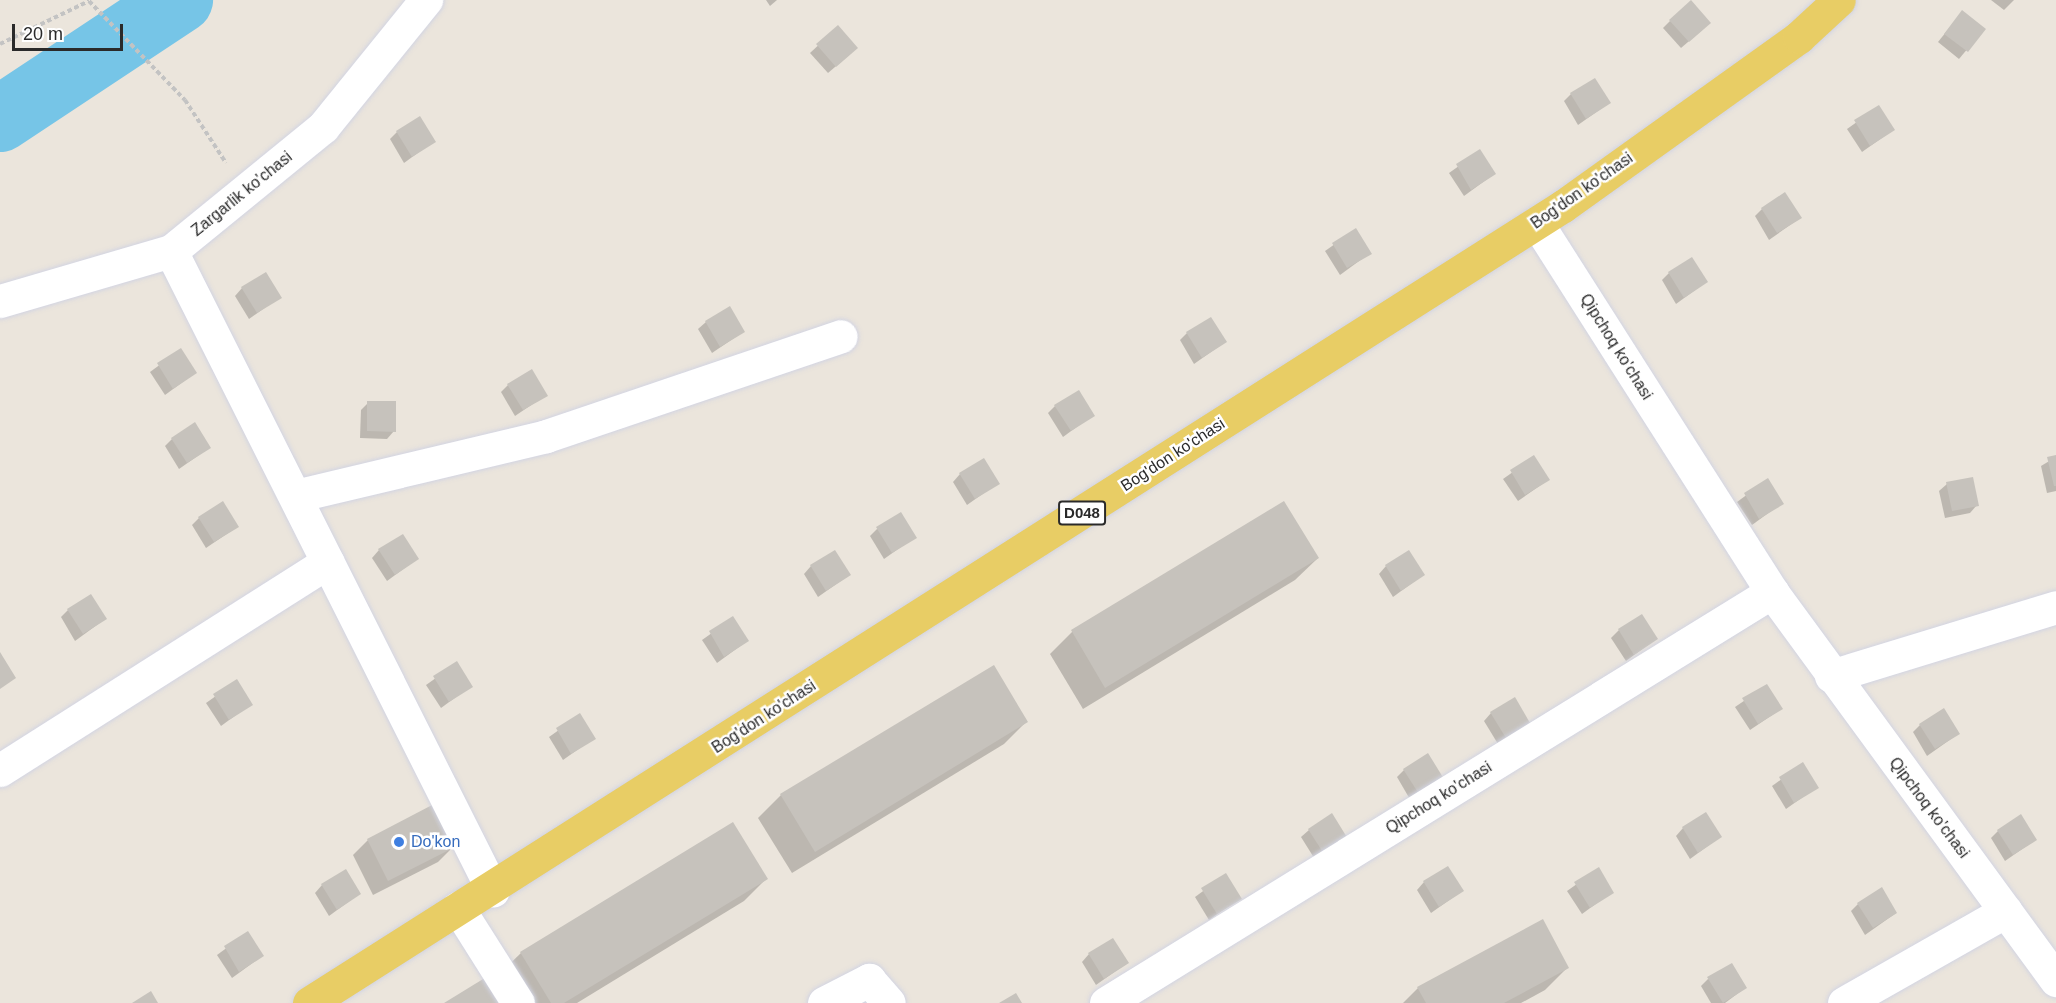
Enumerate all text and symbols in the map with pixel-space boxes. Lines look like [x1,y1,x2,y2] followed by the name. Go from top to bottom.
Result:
[15,12,126,50] scale bar
[23,24,63,44] text: 20 m
[188,148,296,240] street label: Zargarlik ko'chasi
[1527,149,1637,233] street label: Bog'don ko'chasi
[1576,290,1656,404] street label: Qipchoq ko'chasi
[1117,414,1229,496] street label: Bog'don ko'chasi
[1058,501,1106,525] road number: D048
[708,676,820,758] street label: Bog'don ko'chasi
[1885,754,1973,862] street label: Qipchoq ko'chasi
[1382,758,1496,838] street label: Qipchoq ko'chasi
[411,832,460,852] place label: Do'kon
[392,835,406,849] marker: Do'kon

